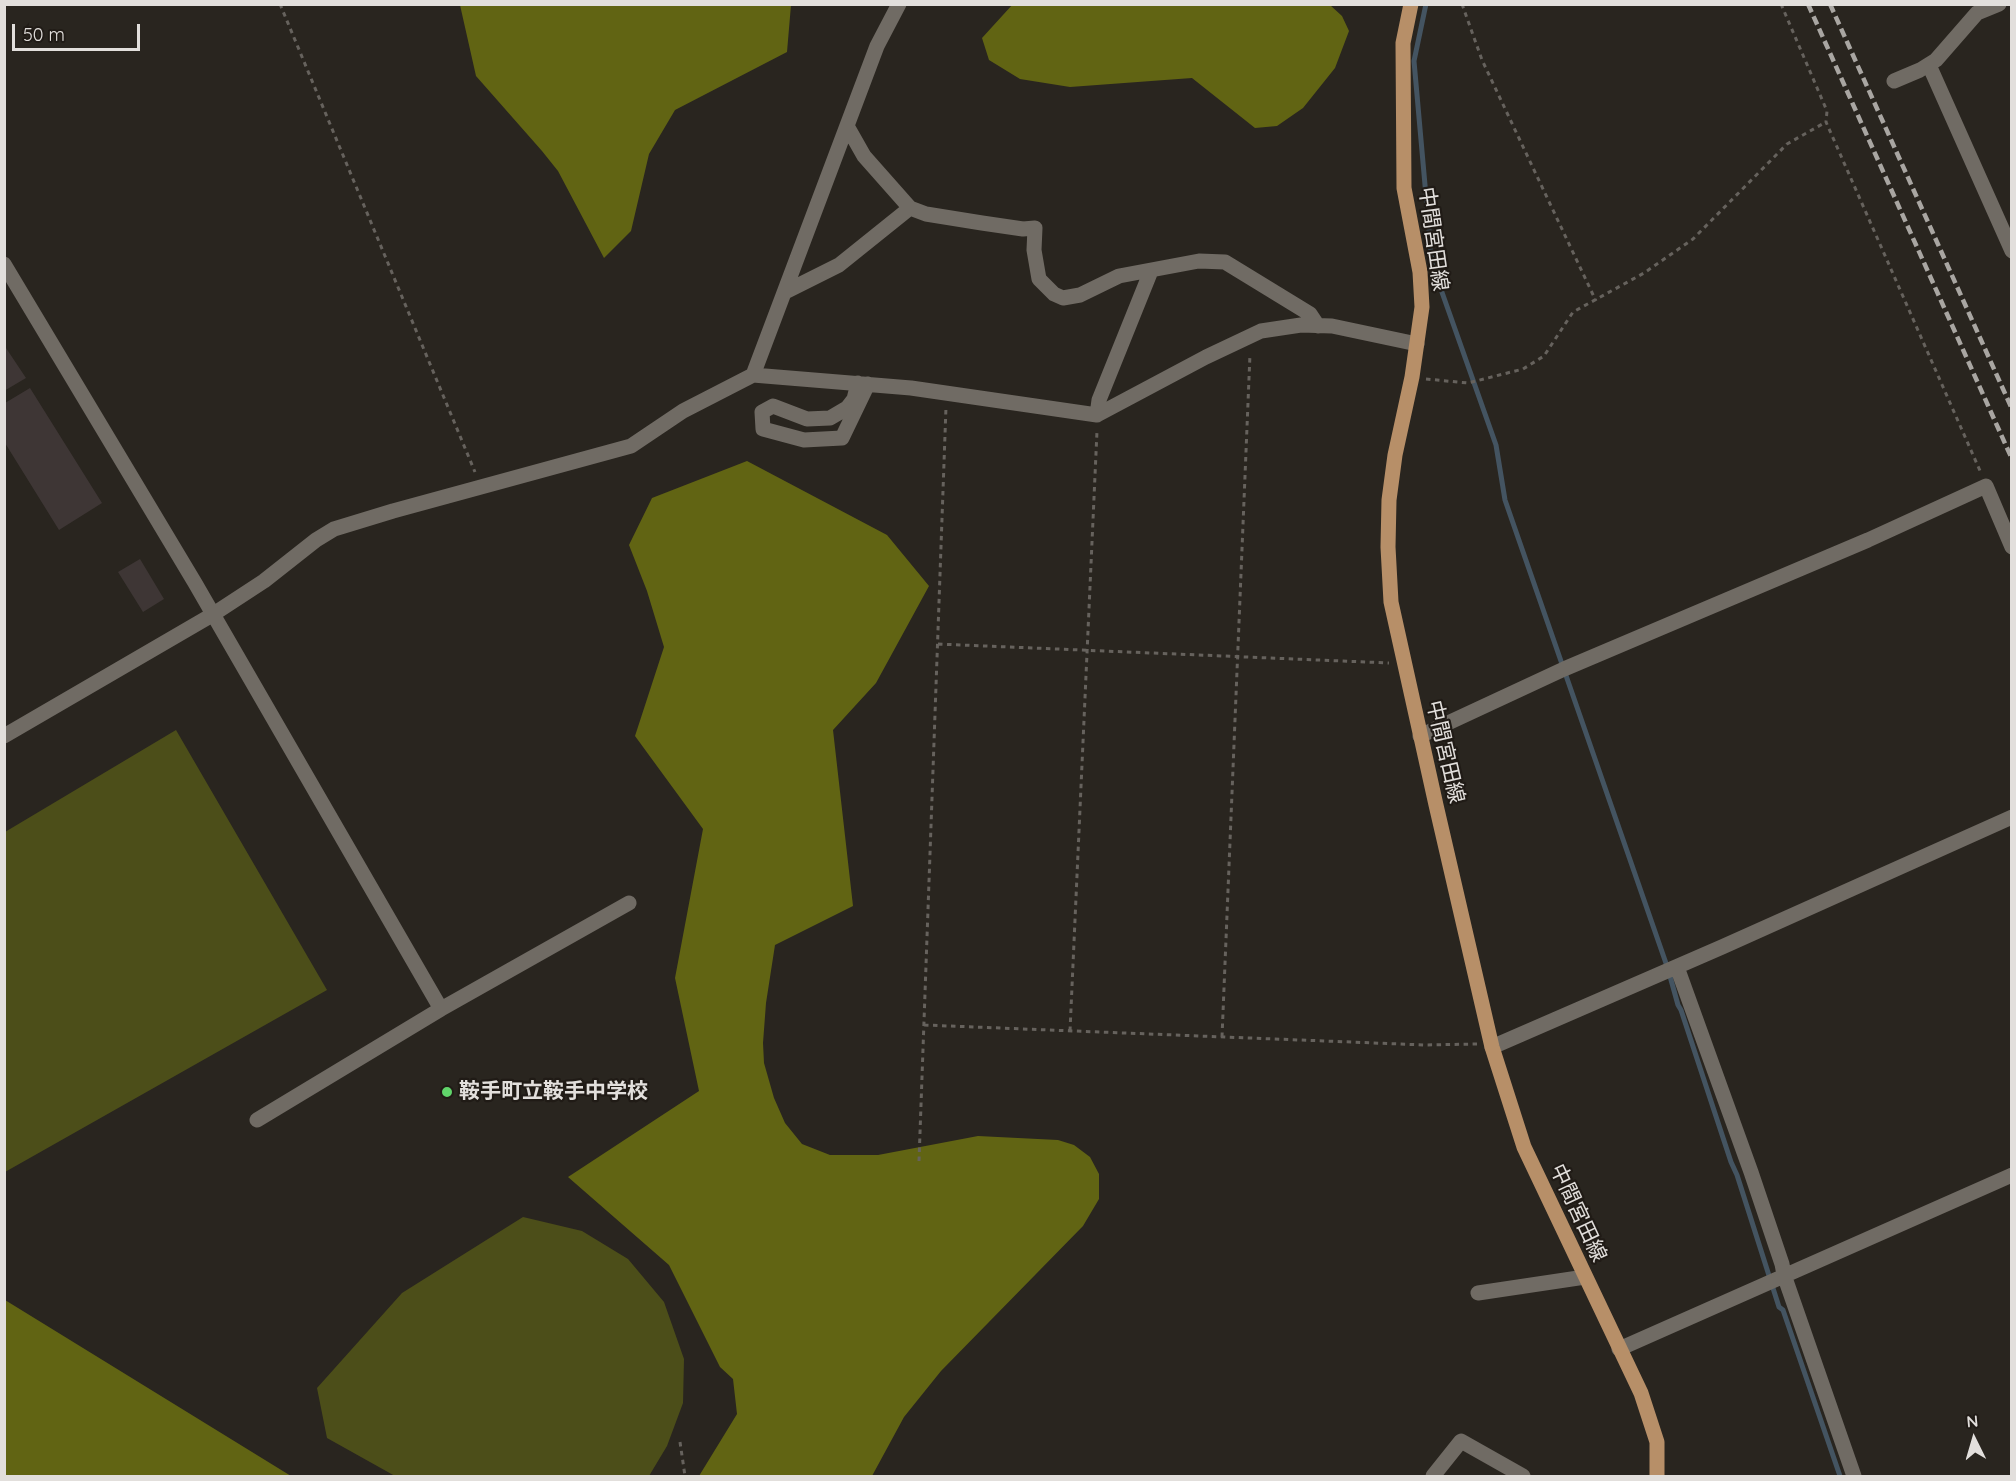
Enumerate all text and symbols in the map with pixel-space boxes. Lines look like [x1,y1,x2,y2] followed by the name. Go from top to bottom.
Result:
[15,12,142,50] scale bar
[23,23,65,46] text: 50 m
[1413,185,1453,293] street label: 中間宮田線
[1421,698,1469,806] street label: 中間宮田線
[459,1079,648,1105] place label: 鞍手町立鞍手中学校
[440,1085,454,1099] marker: 鞍手町立鞍手中学校
[1544,1160,1612,1266] street label: 中間宮田線
[1944,1409,2004,1469] north arrow
[1966,1411,1979,1432] text: N

